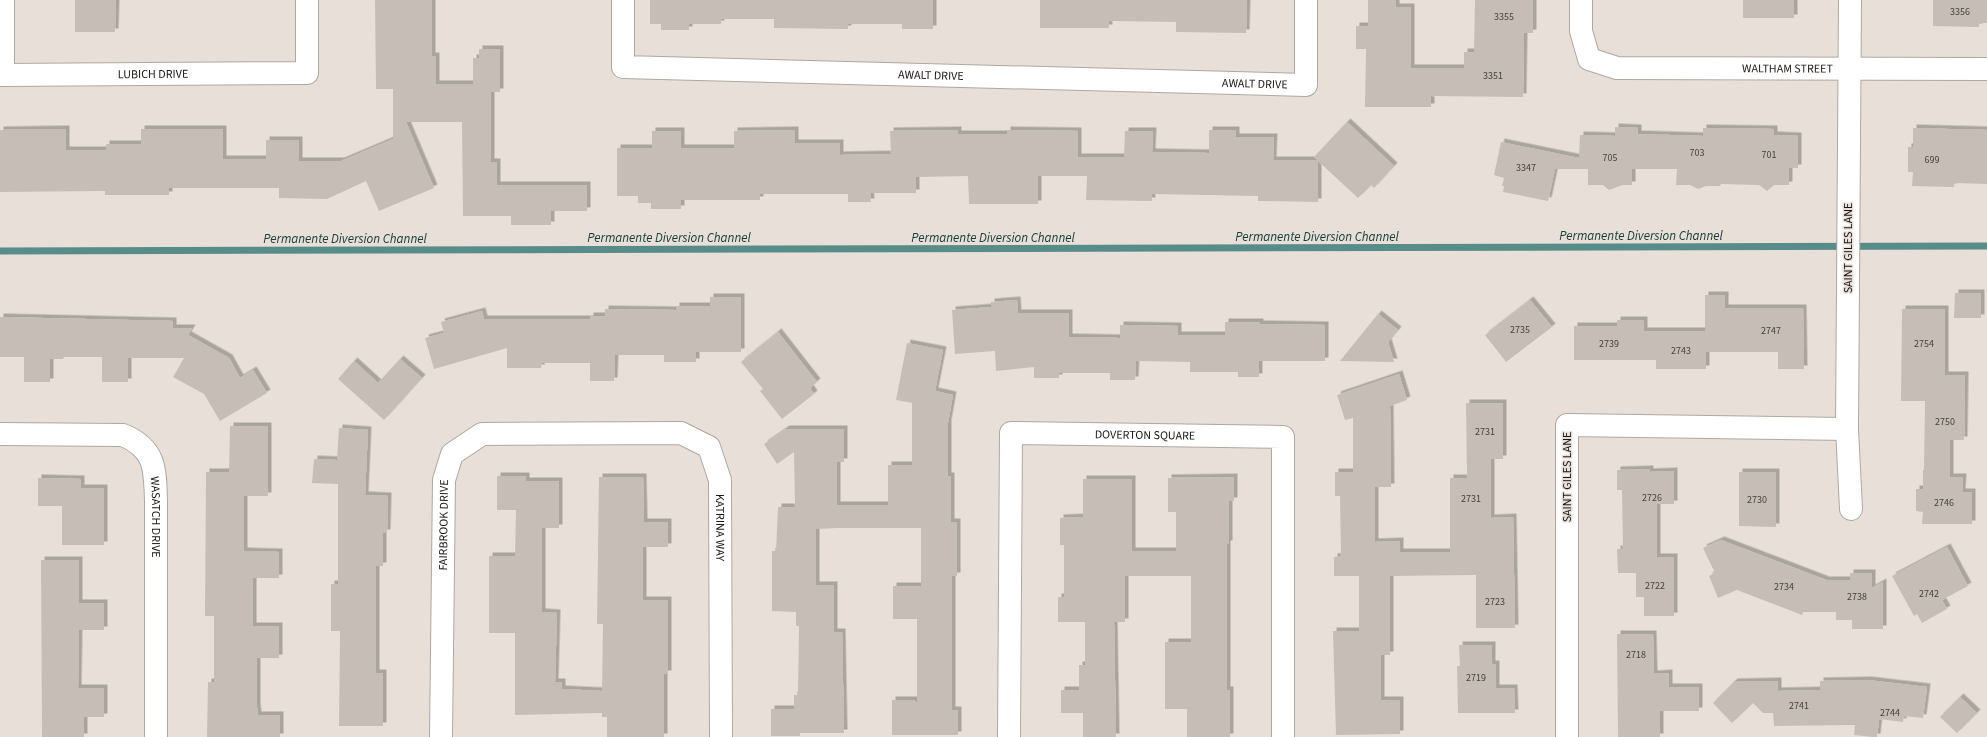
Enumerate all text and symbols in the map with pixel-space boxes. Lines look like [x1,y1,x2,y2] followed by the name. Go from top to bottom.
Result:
[1950,5,1970,19] house number: 3356
[1494,10,1514,24] house number: 3355
[1742,60,1833,78] street label: WALTHAM STREET
[118,66,188,83] street label: LUBICH DRIVE
[898,66,964,85] street label: AWALT DRIVE
[1483,69,1503,83] house number: 3351
[1222,75,1288,94] street label: AWALT DRIVE
[1690,146,1704,160] house number: 703
[1762,148,1776,162] house number: 701
[1603,151,1617,165] house number: 705
[1925,153,1939,167] house number: 699
[1516,161,1536,175] house number: 3347
[1840,203,1857,293] street label: SAINT GILES LANE
[1559,227,1723,245] water label: Permanente Diversion Channel
[1235,228,1399,246] water label: Permanente Diversion Channel
[587,229,751,247] water label: Permanente Diversion Channel
[911,229,1075,247] water label: Permanente Diversion Channel
[263,230,427,248] water label: Permanente Diversion Channel
[1510,323,1530,337] house number: 2735
[1761,324,1781,338] house number: 2747
[1599,337,1619,351] house number: 2739
[1914,337,1934,351] house number: 2754
[1671,344,1691,358] house number: 2743
[1935,415,1955,429] house number: 2750
[1475,425,1495,439] house number: 2731
[1095,426,1195,445] street label: DOVERTON SQUARE
[1559,432,1576,522] street label: SAINT GILES LANE
[146,476,164,558] street label: WASATCH DRIVE
[435,479,453,571] street label: FAIRBROOK DRIVE
[1642,491,1662,505] house number: 2726
[1461,492,1481,506] house number: 2731
[1747,493,1767,507] house number: 2730
[711,494,728,562] street label: KATRINA WAY
[1934,496,1954,510] house number: 2746
[1645,579,1665,593] house number: 2722
[1774,580,1794,594] house number: 2734
[1919,587,1939,601] house number: 2742
[1847,590,1867,604] house number: 2738
[1485,595,1505,609] house number: 2723
[1626,648,1646,662] house number: 2718
[1466,671,1486,685] house number: 2719
[1789,699,1809,713] house number: 2741
[1880,706,1900,720] house number: 2744

